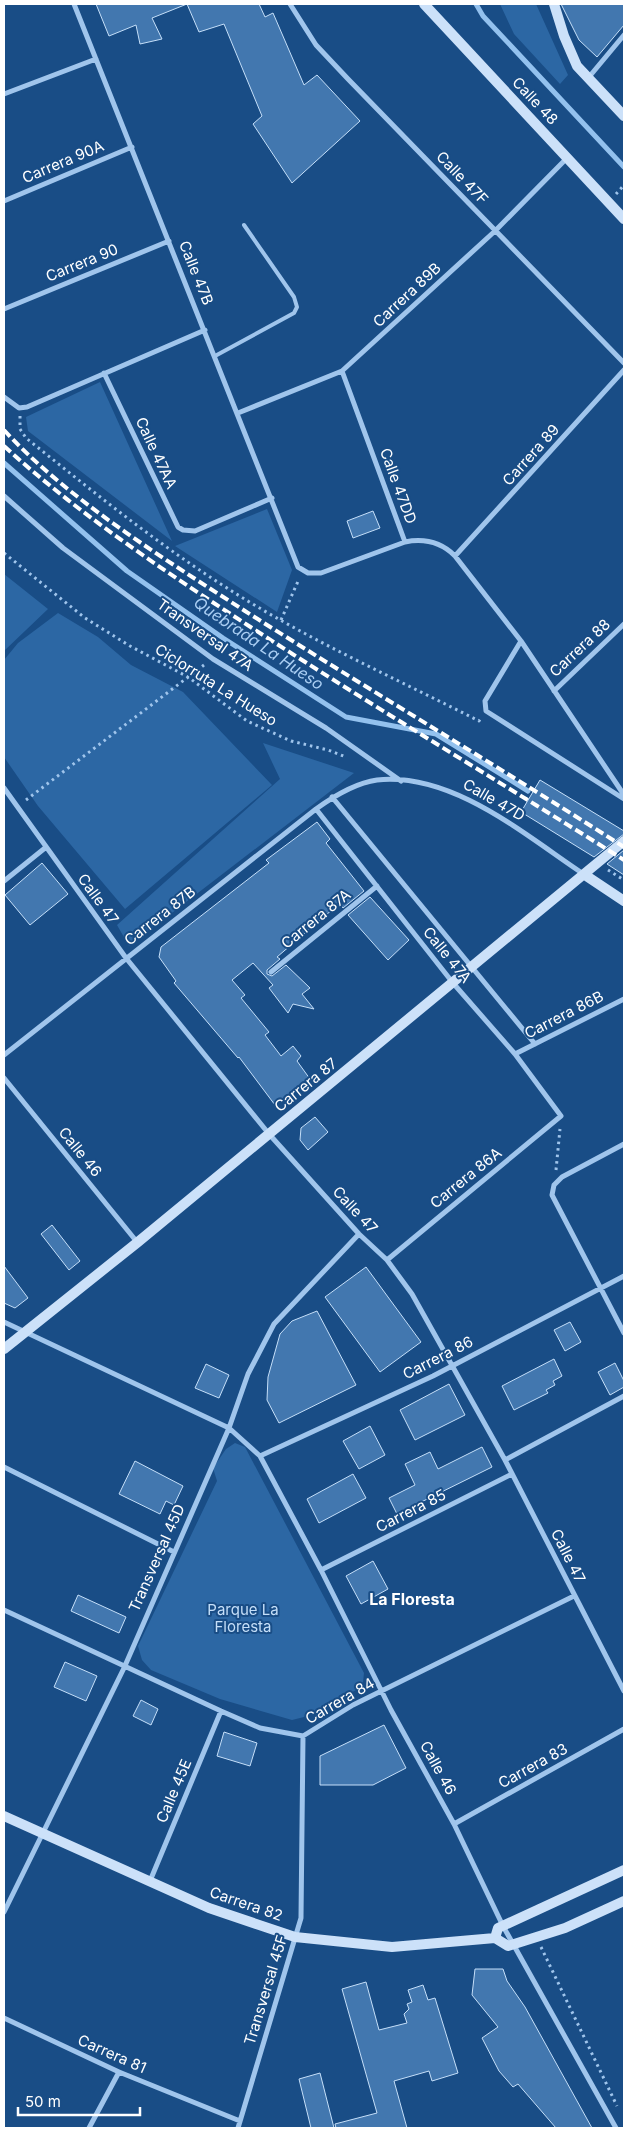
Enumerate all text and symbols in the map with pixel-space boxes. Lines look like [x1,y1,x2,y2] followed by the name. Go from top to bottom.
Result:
[508,73,562,129] street label: Calle 48
[19,136,106,187] street label: Carrera 90A
[432,147,492,208] street label: Calle 47F
[175,238,218,308] street label: Calle 47B
[43,239,121,286] street label: Carrera 90
[369,258,445,331] street label: Carrera 89B
[132,414,181,492] street label: Calle 47AA
[498,420,563,489] street label: Carrera 89
[376,445,421,526] street label: Calle 47DD
[190,592,328,694] water label: Quebrada La Hueso
[153,594,257,675] street label: Transversal 47A
[545,615,614,681] street label: Carrera 88
[152,639,281,730] street label: Ciclorruta La Hueso
[460,774,529,825] street label: Calle 47D
[74,870,123,928] street label: Calle 47
[120,882,199,949] street label: Carrera 87B
[277,885,354,952] street label: Carrera 87A
[419,923,476,987] street label: Calle 47A
[521,987,606,1043] street label: Carrera 86B
[270,1053,341,1116] street label: Carrera 87
[55,1123,106,1180] street label: Calle 46
[426,1143,505,1212] street label: Carrera 86A
[329,1182,382,1237] street label: Calle 47
[399,1332,476,1383] street label: Carrera 86
[373,1485,449,1536] street label: Carrera 85
[124,1501,189,1615] street label: Transversal 45D
[547,1526,590,1586] street label: Calle 47
[369,1589,455,1609] district label: La Floresta
[207,1600,279,1636] park label: Parque La Floresta
[302,1673,378,1728] street label: Carrera 84
[416,1738,461,1798] street label: Calle 46
[495,1739,571,1792] street label: Carrera 83
[152,1756,195,1826] street label: Calle 45E
[207,1882,285,1925] street label: Carrera 82
[240,1933,291,2047] street label: Transversal 45F
[75,2030,149,2077] street label: Carrera 81
[18,2084,140,2116] scale bar
[25,2092,61,2111] text: 50 m

